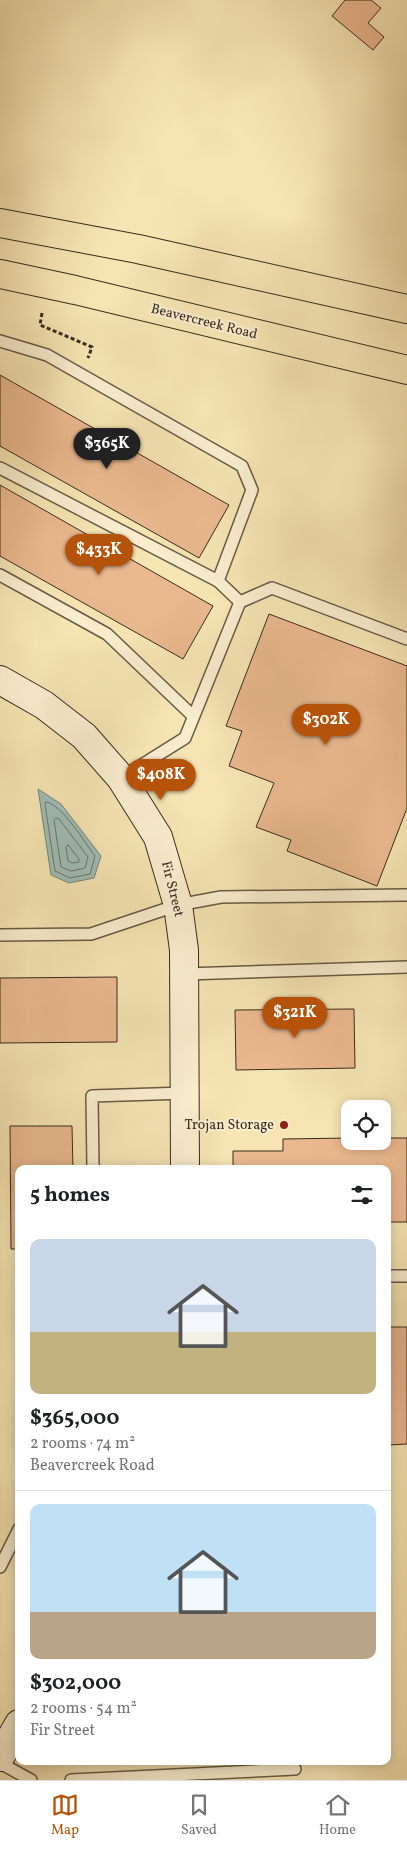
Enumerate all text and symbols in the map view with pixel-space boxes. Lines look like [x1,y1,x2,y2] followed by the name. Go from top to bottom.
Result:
[149,300,259,344] street label: Beavercreek Road
[72,428,142,470] pin: $365K
[84,433,130,455] text: $365K
[64,534,134,576] pin: $433K
[76,539,122,561] text: $433K
[291,704,361,746] pin: $302K
[303,709,349,731] text: $302K
[126,758,196,801] pin: $408K
[137,764,185,786] text: $408K
[156,859,188,919] street label: Fir Street
[260,996,330,1039] pin: $321K
[273,1002,317,1024] text: $321K
[341,1100,391,1150] map controls
[341,1100,391,1150] button: locate
[184,1116,274,1135] place label: Trojan Storage
[278,1119,290,1131] marker: Trojan Storage
[30,1181,110,1210] text: 5 homes
[348,1181,376,1209] icon: filters
[158,1271,248,1361] icon: home
[30,1404,119,1433] text: $365,000
[30,1433,135,1455] text: 2 rooms · 74 m²
[30,1455,155,1477] text: Beavercreek Road
[158,1537,248,1627] icon: home
[30,1669,121,1698] text: $302,000
[30,1698,137,1720] text: 2 rooms · 54 m²
[30,1720,95,1742] text: Fir Street
[51,1791,79,1840] tab: Map
[181,1791,217,1840] tab: Saved
[319,1791,356,1840] tab: Home

